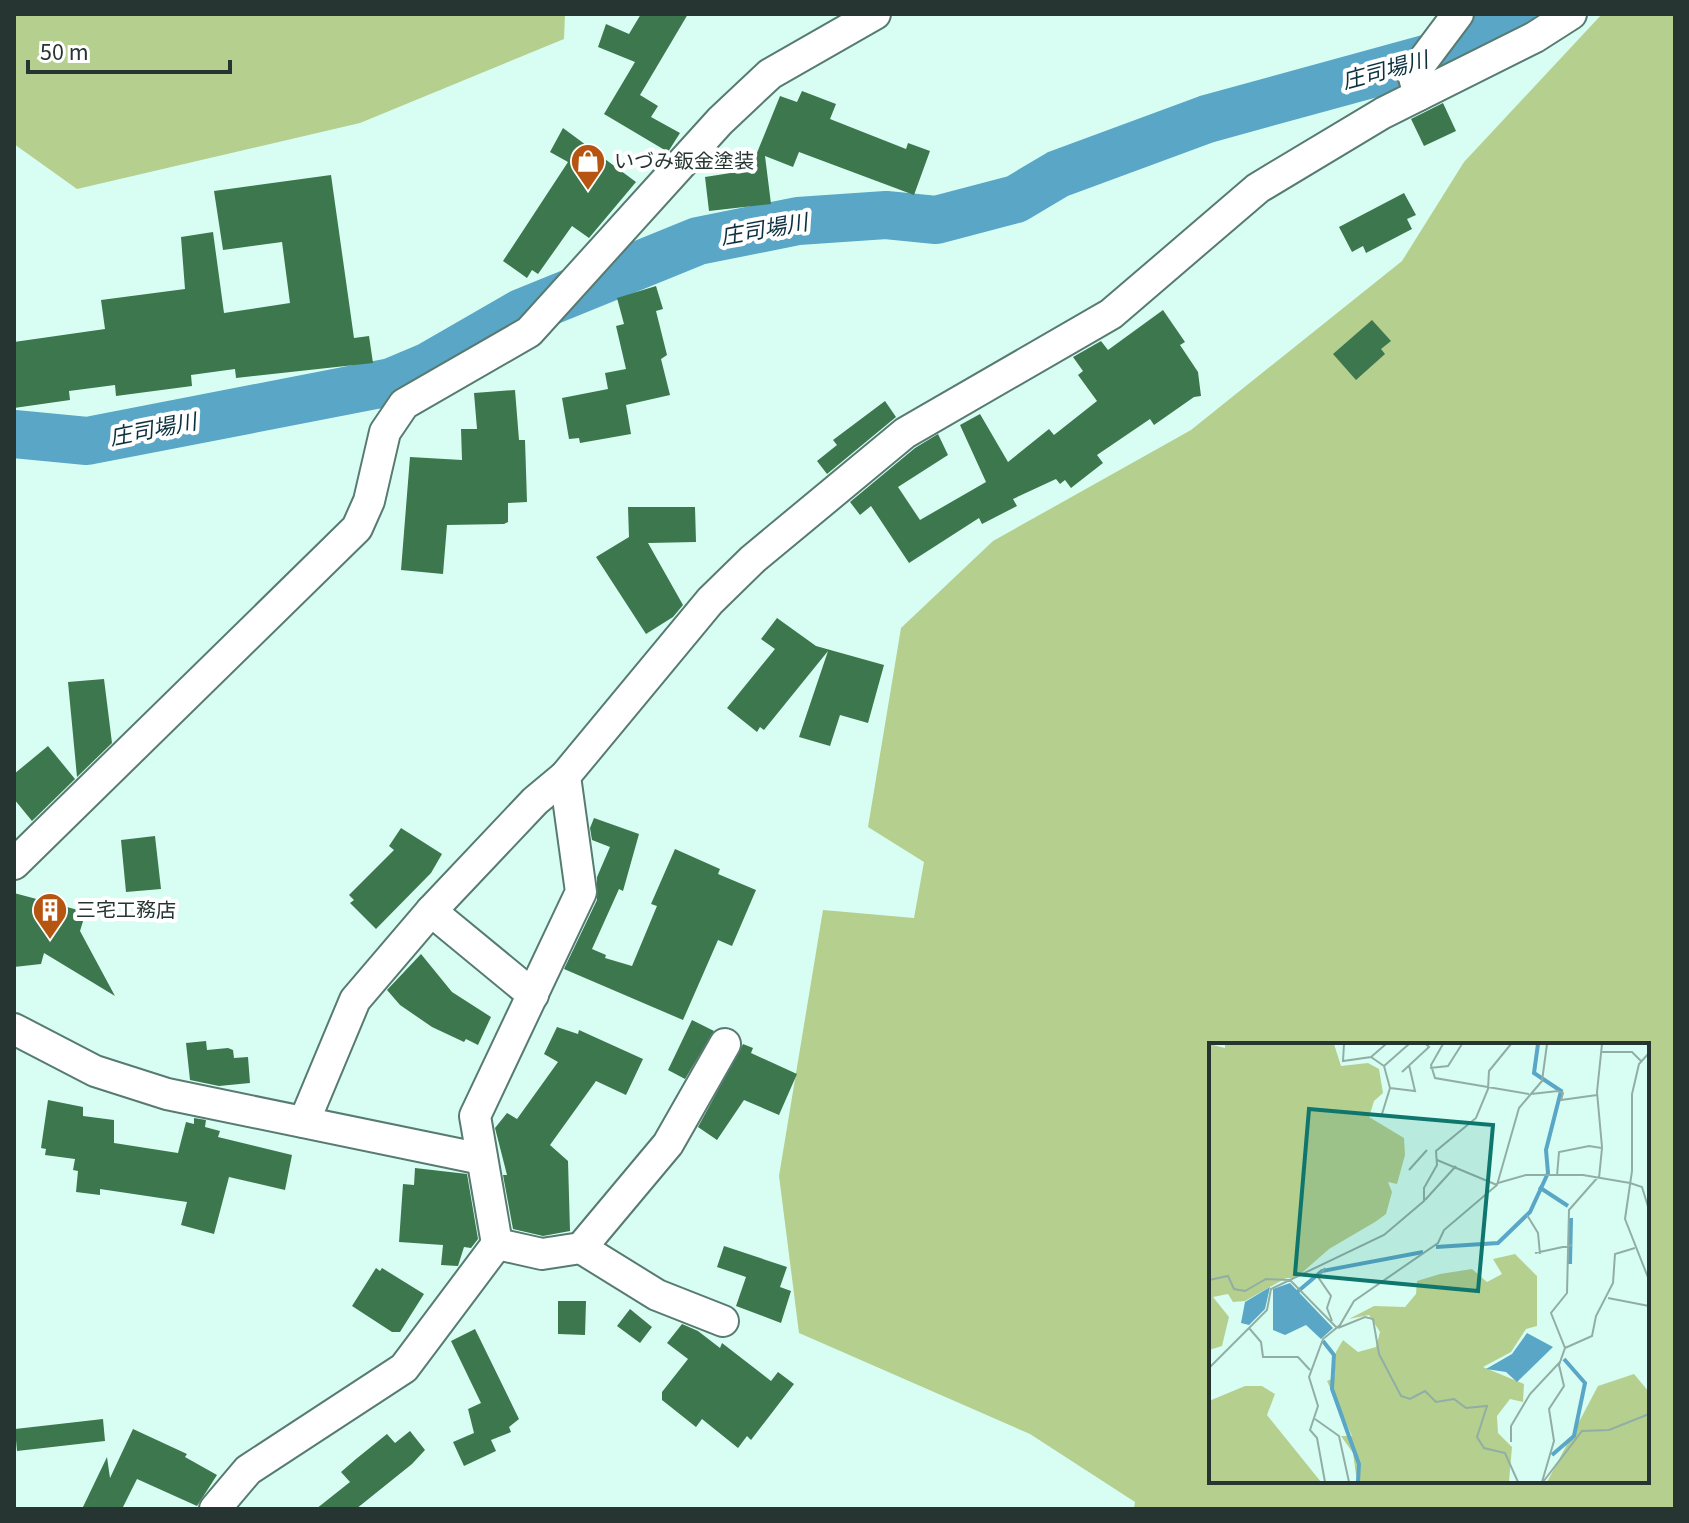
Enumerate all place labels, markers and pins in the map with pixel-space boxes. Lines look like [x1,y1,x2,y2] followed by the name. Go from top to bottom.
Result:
[569,142,607,192] shop icon: いづみ鈑金塗装
[614,148,754,176] place label: いづみ鈑金塗装
[31,891,69,941] building icon: 三宅工務店
[76,897,176,925] place label: 三宅工務店

